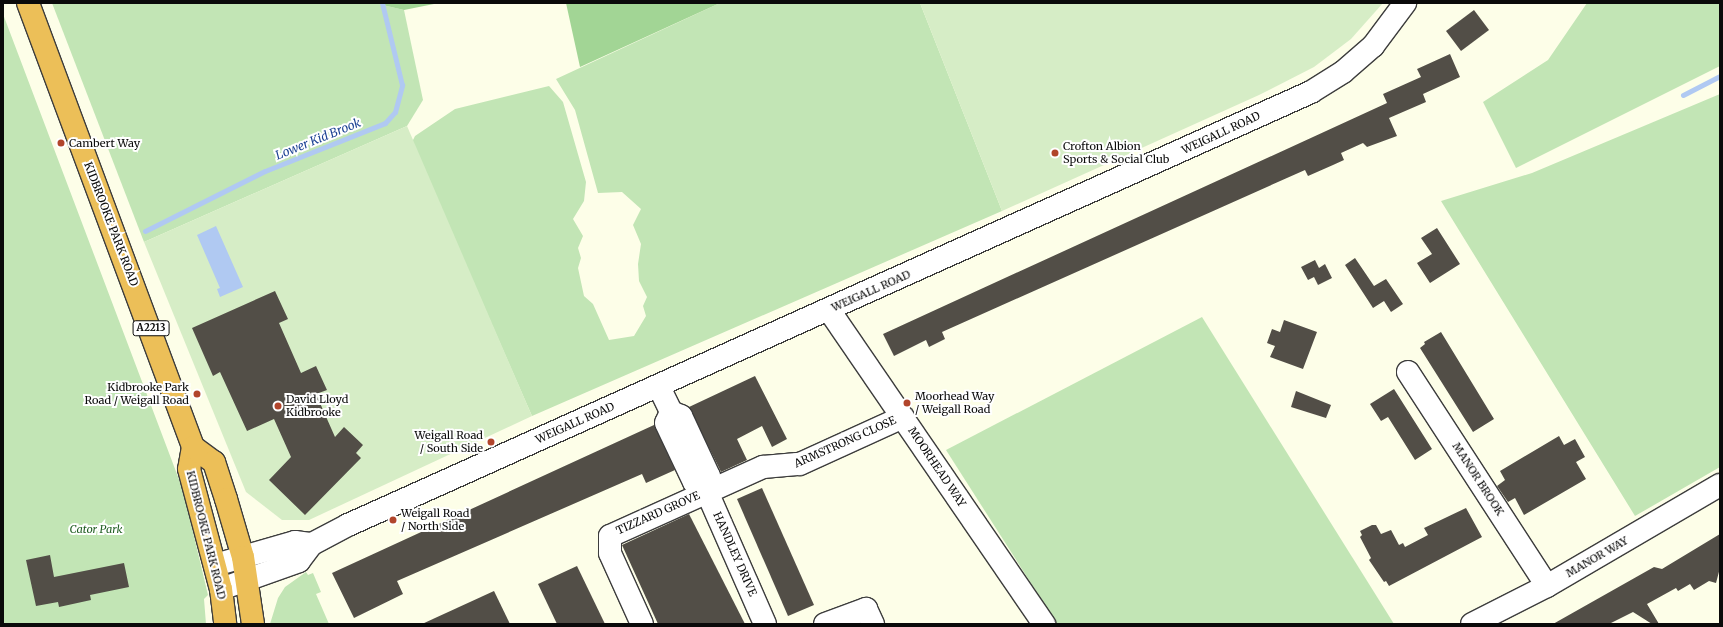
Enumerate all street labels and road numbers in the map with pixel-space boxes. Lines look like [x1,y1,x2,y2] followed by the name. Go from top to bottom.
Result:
[1180,109,1262,157] street label: WEIGALL ROAD
[81,160,141,288] street label: KIDBROOKE PARK ROAD
[829,268,913,314] street label: WEIGALL ROAD
[132,320,170,336] road number: A2213
[533,400,617,446] street label: WEIGALL ROAD
[792,414,898,470] street label: ARMSTRONG CLOSE
[905,425,969,509] street label: MOORHEAD WAY
[1450,440,1506,518] street label: MANOR BROOK
[184,469,228,601] street label: KIDBROOKE PARK ROAD
[614,489,702,537] street label: TIZZARD GROVE
[710,510,760,598] street label: HANDLEY DRIVE
[1564,534,1630,580] street label: MANOR WAY

